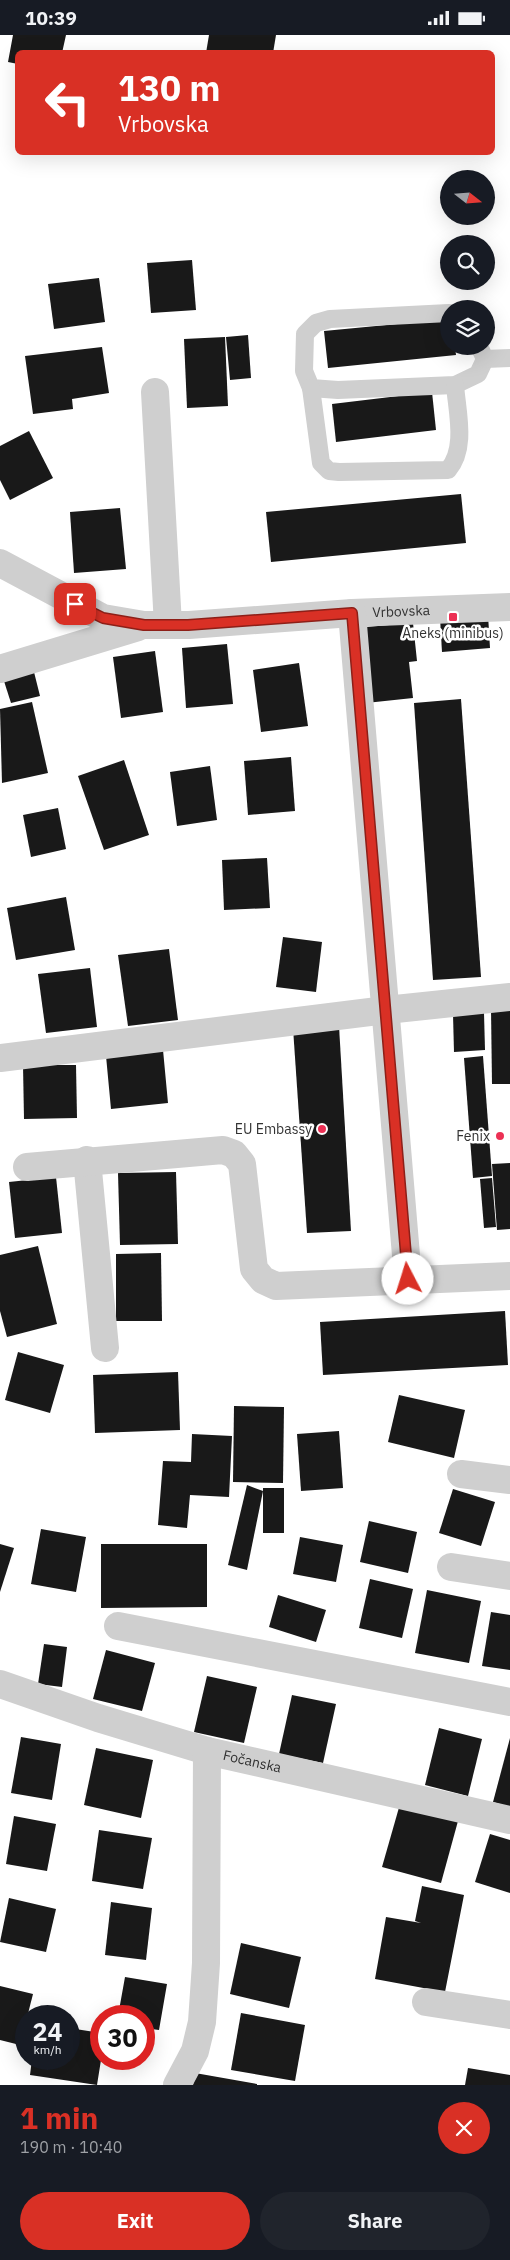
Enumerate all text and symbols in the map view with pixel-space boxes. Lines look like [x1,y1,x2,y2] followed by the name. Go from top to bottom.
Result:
[25,6,77,30] text: 10:39
[118,65,221,111] text: 130 m
[35,70,100,135] icon: left
[118,109,209,138] text: Vrbovska
[440,170,495,225] north arrow
[440,170,495,355] map controls
[440,235,495,290] button: search
[440,300,495,355] button: layers
[54,583,96,625] pin
[61,590,89,618] icon: arrive
[372,601,431,621] street label: Vrbovska
[447,611,459,623] marker: Aneks (minibus)
[402,624,504,642] place label: Aneks (minibus)
[235,1120,312,1138] place label: EU Embassy
[316,1123,328,1135] marker: EU Embassy
[456,1127,490,1145] place label: Fenix
[494,1130,506,1142] marker: Fenix
[381,1252,433,1304] position arrow
[221,1746,284,1777] street label: Fočanska
[90,2005,155,2070] speed limit sign: 30
[32,2015,63,2048] text: 24
[33,2042,62,2057] text: km/h
[20,2098,98,2137] text: 1 min
[438,2102,490,2154] button: close
[20,2137,122,2157] text: 190 m · 10:40
[20,2192,250,2250] button: Exit
[260,2192,490,2250] button: Share

